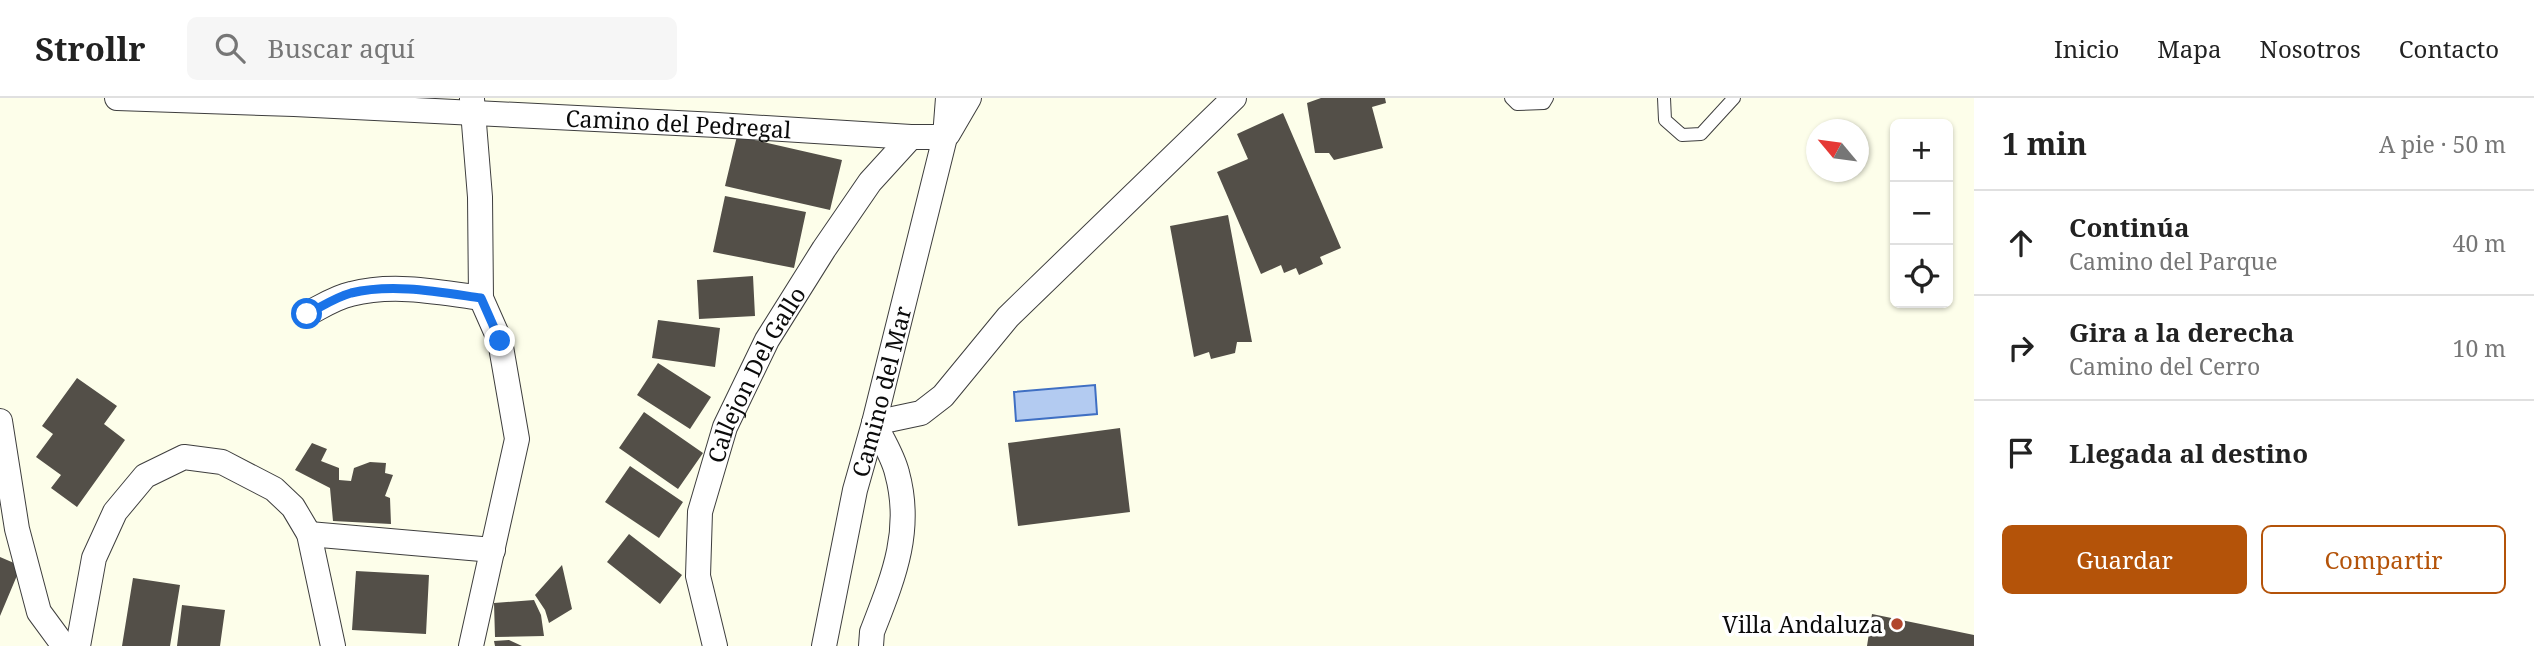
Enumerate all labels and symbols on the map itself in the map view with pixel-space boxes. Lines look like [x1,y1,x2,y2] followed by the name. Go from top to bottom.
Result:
[565,102,792,146] street label: Camino del Pedregal
[1806,119,1869,182] north arrow
[699,280,813,467] street label: Callejon Del Gallo
[291,298,322,329] route start
[844,303,918,481] street label: Camino del Mar
[484,325,515,356] route end
[1722,608,1883,640] place label: Villa Andaluza
[1889,616,1905,632] marker: Villa Andaluza

